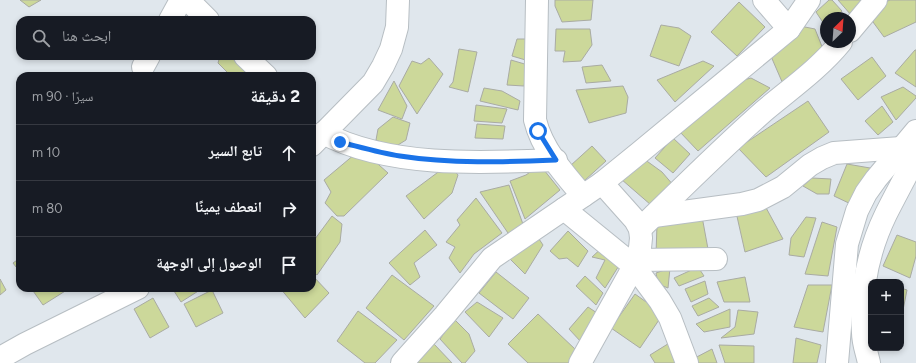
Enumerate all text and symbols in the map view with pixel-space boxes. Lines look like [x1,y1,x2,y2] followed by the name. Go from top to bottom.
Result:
[820,12,856,48] north arrow
[16,16,316,60] search box
[30,27,52,49] icon: search
[62,27,111,45] text: ابحث هنا
[250,86,300,106] text: 2 دقيقة
[32,89,93,104] text: سيرًا · 90 m
[529,122,547,140] route start
[331,133,349,151] route end
[208,142,262,160] text: تابع السير
[278,142,300,164] icon: ahead
[32,145,60,160] text: 10 m
[195,198,262,216] text: انعطف يمينًا
[278,198,300,220] icon: right
[32,201,63,216] text: 80 m
[156,254,262,272] text: الوصول إلى الوجهة
[278,254,300,276] icon: arrive
[868,279,904,351] map controls
[868,279,904,315] button: +
[868,315,904,351] button: −

